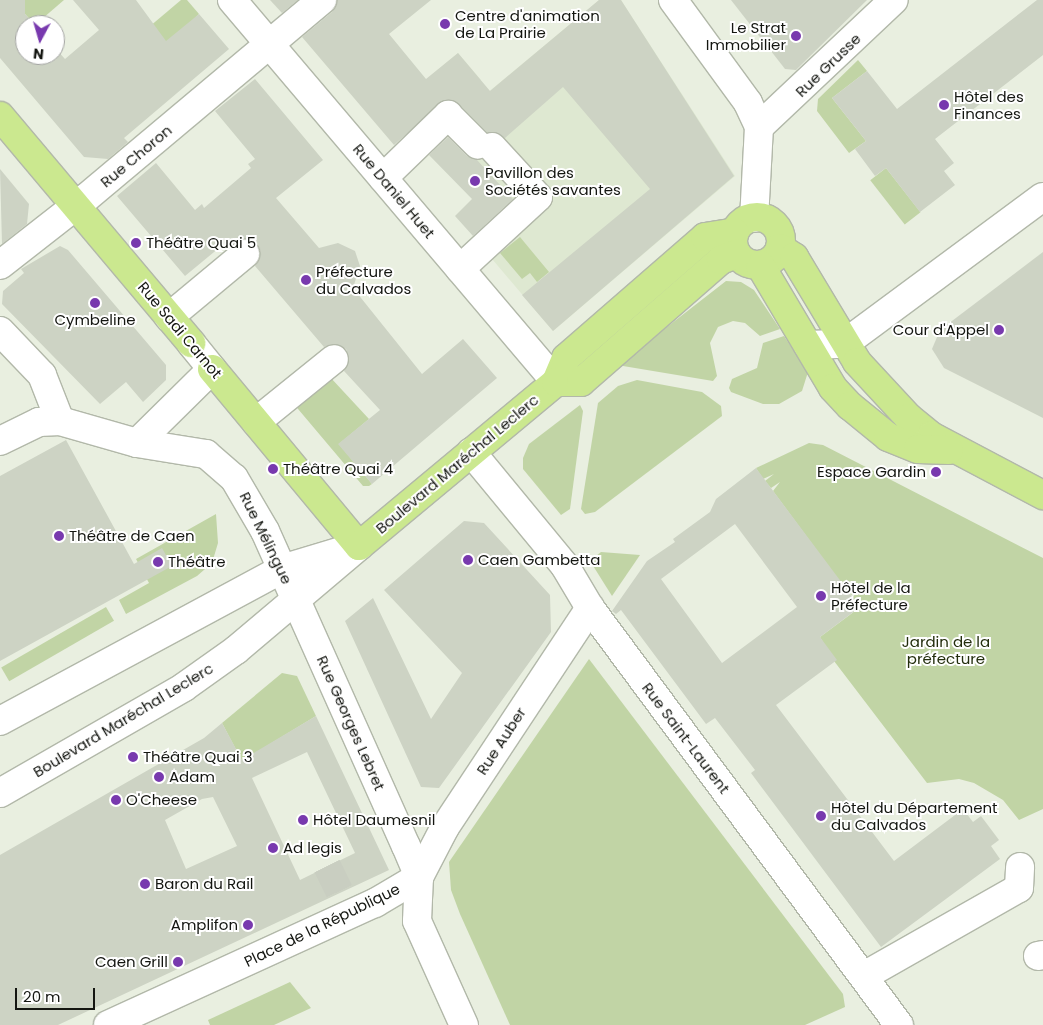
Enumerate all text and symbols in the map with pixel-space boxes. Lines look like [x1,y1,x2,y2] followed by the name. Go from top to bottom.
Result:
[455,6,600,41] place label: Centre d'animation de La Prairie
[15,15,65,65] north arrow
[439,18,451,30] marker: Centre d'animation de La Prairie
[706,18,786,53] place label: Le Strat Immobilier
[792,29,864,101] street label: Rue Grusse
[790,30,802,42] marker: Le Strat Immobilier
[32,43,45,64] text: N
[954,87,1024,122] place label: Hôtel des Finances
[938,99,950,111] marker: Hôtel des Finances
[97,121,175,191] street label: Rue Choron
[349,140,439,242] street label: Rue Daniel Huet
[485,163,621,198] place label: Pavillon des Sociétés savantes
[469,175,481,187] marker: Pavillon des Sociétés savantes
[146,234,256,252] place label: Théâtre Quai 5
[130,237,142,249] marker: Théâtre Quai 5
[316,262,411,297] place label: Préfecture du Calvados
[300,274,312,286] marker: Préfecture du Calvados
[134,278,226,382] street label: Rue Sadi Carnot
[89,297,101,309] marker: Cymbeline
[54,311,136,329] place label: Cymbeline
[893,321,989,339] place label: Cour d'Appel
[993,324,1005,336] marker: Cour d'Appel
[372,391,542,537] street label: Boulevard Maréchal Leclerc
[283,460,393,478] place label: Théâtre Quai 4
[267,463,279,475] marker: Théâtre Quai 4
[817,463,926,481] place label: Espace Gardin
[930,466,942,478] marker: Espace Gardin
[236,489,296,587] street label: Rue Mélingue
[69,527,195,545] place label: Théâtre de Caen
[53,530,65,542] marker: Théâtre de Caen
[478,551,600,569] place label: Caen Gambetta
[168,553,226,571] place label: Théâtre
[462,554,474,566] marker: Caen Gambetta
[152,556,164,568] marker: Théâtre
[831,578,911,613] place label: Hôtel de la Préfecture
[815,590,827,602] marker: Hôtel de la Préfecture
[902,632,990,667] park label: Jardin de la préfecture
[313,653,389,793] street label: Rue Georges Lebret
[30,659,216,781] street label: Boulevard Maréchal Leclerc
[638,679,734,797] street label: Rue Saint-Laurent
[473,704,529,778] street label: Rue Auber
[143,748,253,766] place label: Théâtre Quai 3
[127,751,139,763] marker: Théâtre Quai 3
[169,768,215,786] place label: Adam
[153,771,165,783] marker: Adam
[126,791,197,809] place label: O'Cheese
[110,794,122,806] marker: O'Cheese
[831,798,998,833] place label: Hôtel du Département du Calvados
[815,810,827,822] marker: Hôtel du Département du Calvados
[313,811,435,829] place label: Hôtel Daumesnil
[297,814,309,826] marker: Hôtel Daumesnil
[283,839,342,857] place label: Ad legis
[267,842,279,854] marker: Ad legis
[155,875,254,893] place label: Baron du Rail
[139,878,151,890] marker: Baron du Rail
[241,879,403,971] street label: Place de la République
[171,916,238,934] place label: Amplifon
[242,919,254,931] marker: Amplifon
[95,953,168,971] place label: Caen Grill
[172,956,184,968] marker: Caen Grill
[18,978,98,1010] scale bar
[23,986,61,1007] text: 20 m

